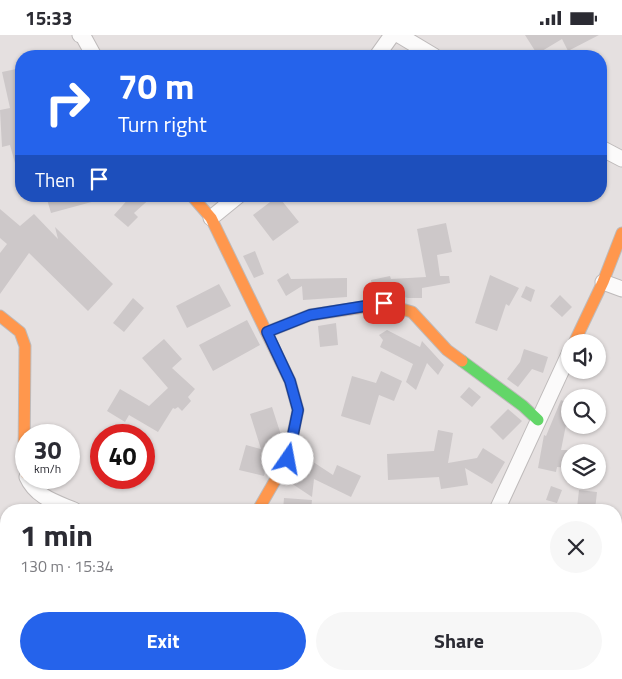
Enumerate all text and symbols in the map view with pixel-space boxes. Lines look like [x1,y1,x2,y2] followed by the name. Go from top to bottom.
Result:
[25,3,72,32] text: 15:33
[118,59,194,113] text: 70 m
[35,70,100,135] icon: right
[118,107,207,141] text: Turn right
[35,165,75,194] text: Then
[85,165,113,193] icon: arrive
[363,282,405,324] pin
[370,289,398,317] icon: arrive
[561,334,606,489] map controls
[561,334,606,379] button: sound
[561,389,606,434] button: search
[90,424,155,489] speed limit sign: 40
[33,431,62,469] text: 30
[261,432,313,484] position arrow
[561,444,606,489] button: layers
[34,459,61,478] text: km/h
[20,512,93,558] text: 1 min
[550,521,602,573] button: close
[20,554,114,578] text: 130 m · 15:34
[20,612,306,670] button: Exit
[316,612,602,670] button: Share

